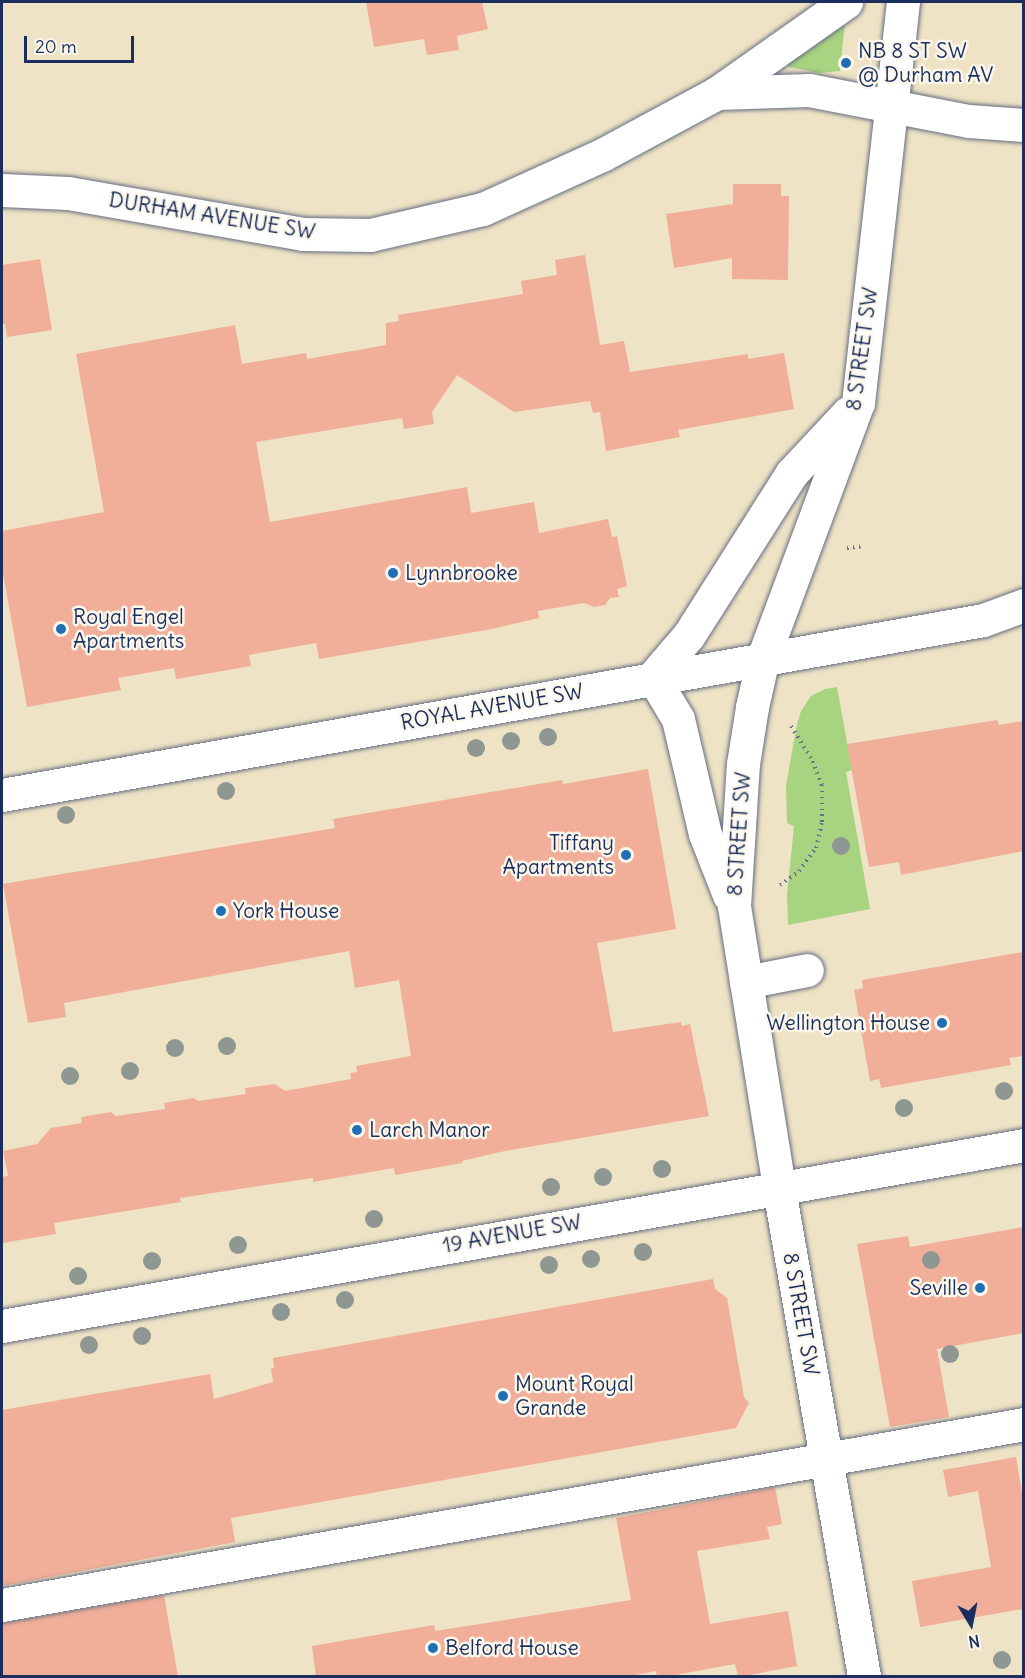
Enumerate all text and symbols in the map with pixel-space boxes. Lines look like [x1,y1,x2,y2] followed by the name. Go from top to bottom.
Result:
[27,24,136,62] scale bar
[35,35,77,58] text: 20 m
[858,38,993,88] place label: NB 8 ST SW @ Durham AV
[839,56,853,70] marker: NB 8 ST SW @ Durham AV
[107,187,317,245] street label: DURHAM AVENUE SW
[841,286,883,412] street label: 8 STREET SW
[405,560,518,586] place label: Lynnbrooke
[386,566,400,580] marker: Lynnbrooke
[73,604,184,654] place label: Royal Engel Apartments
[54,622,68,636] marker: Royal Engel Apartments
[399,679,585,735] street label: ROYAL AVENUE SW
[722,771,756,897] street label: 8 STREET SW
[503,830,614,880] place label: Tiffany Apartments
[619,848,633,862] marker: Tiffany Apartments
[233,898,339,924] place label: York House
[214,904,228,918] marker: York House
[766,1010,930,1036] place label: Wellington House
[935,1016,949,1030] marker: Wellington House
[369,1117,490,1143] place label: Larch Manor
[350,1123,364,1137] marker: Larch Manor
[441,1209,583,1259] street label: 19 AVENUE SW
[778,1251,824,1377] street label: 8 STREET SW
[909,1275,968,1301] place label: Seville
[973,1281,987,1295] marker: Seville
[515,1371,634,1421] place label: Mount Royal Grande
[496,1389,510,1403] marker: Mount Royal Grande
[941,1594,1001,1654] north arrow
[967,1631,981,1653] text: N
[445,1635,579,1661] place label: Belford House
[426,1641,440,1655] marker: Belford House

